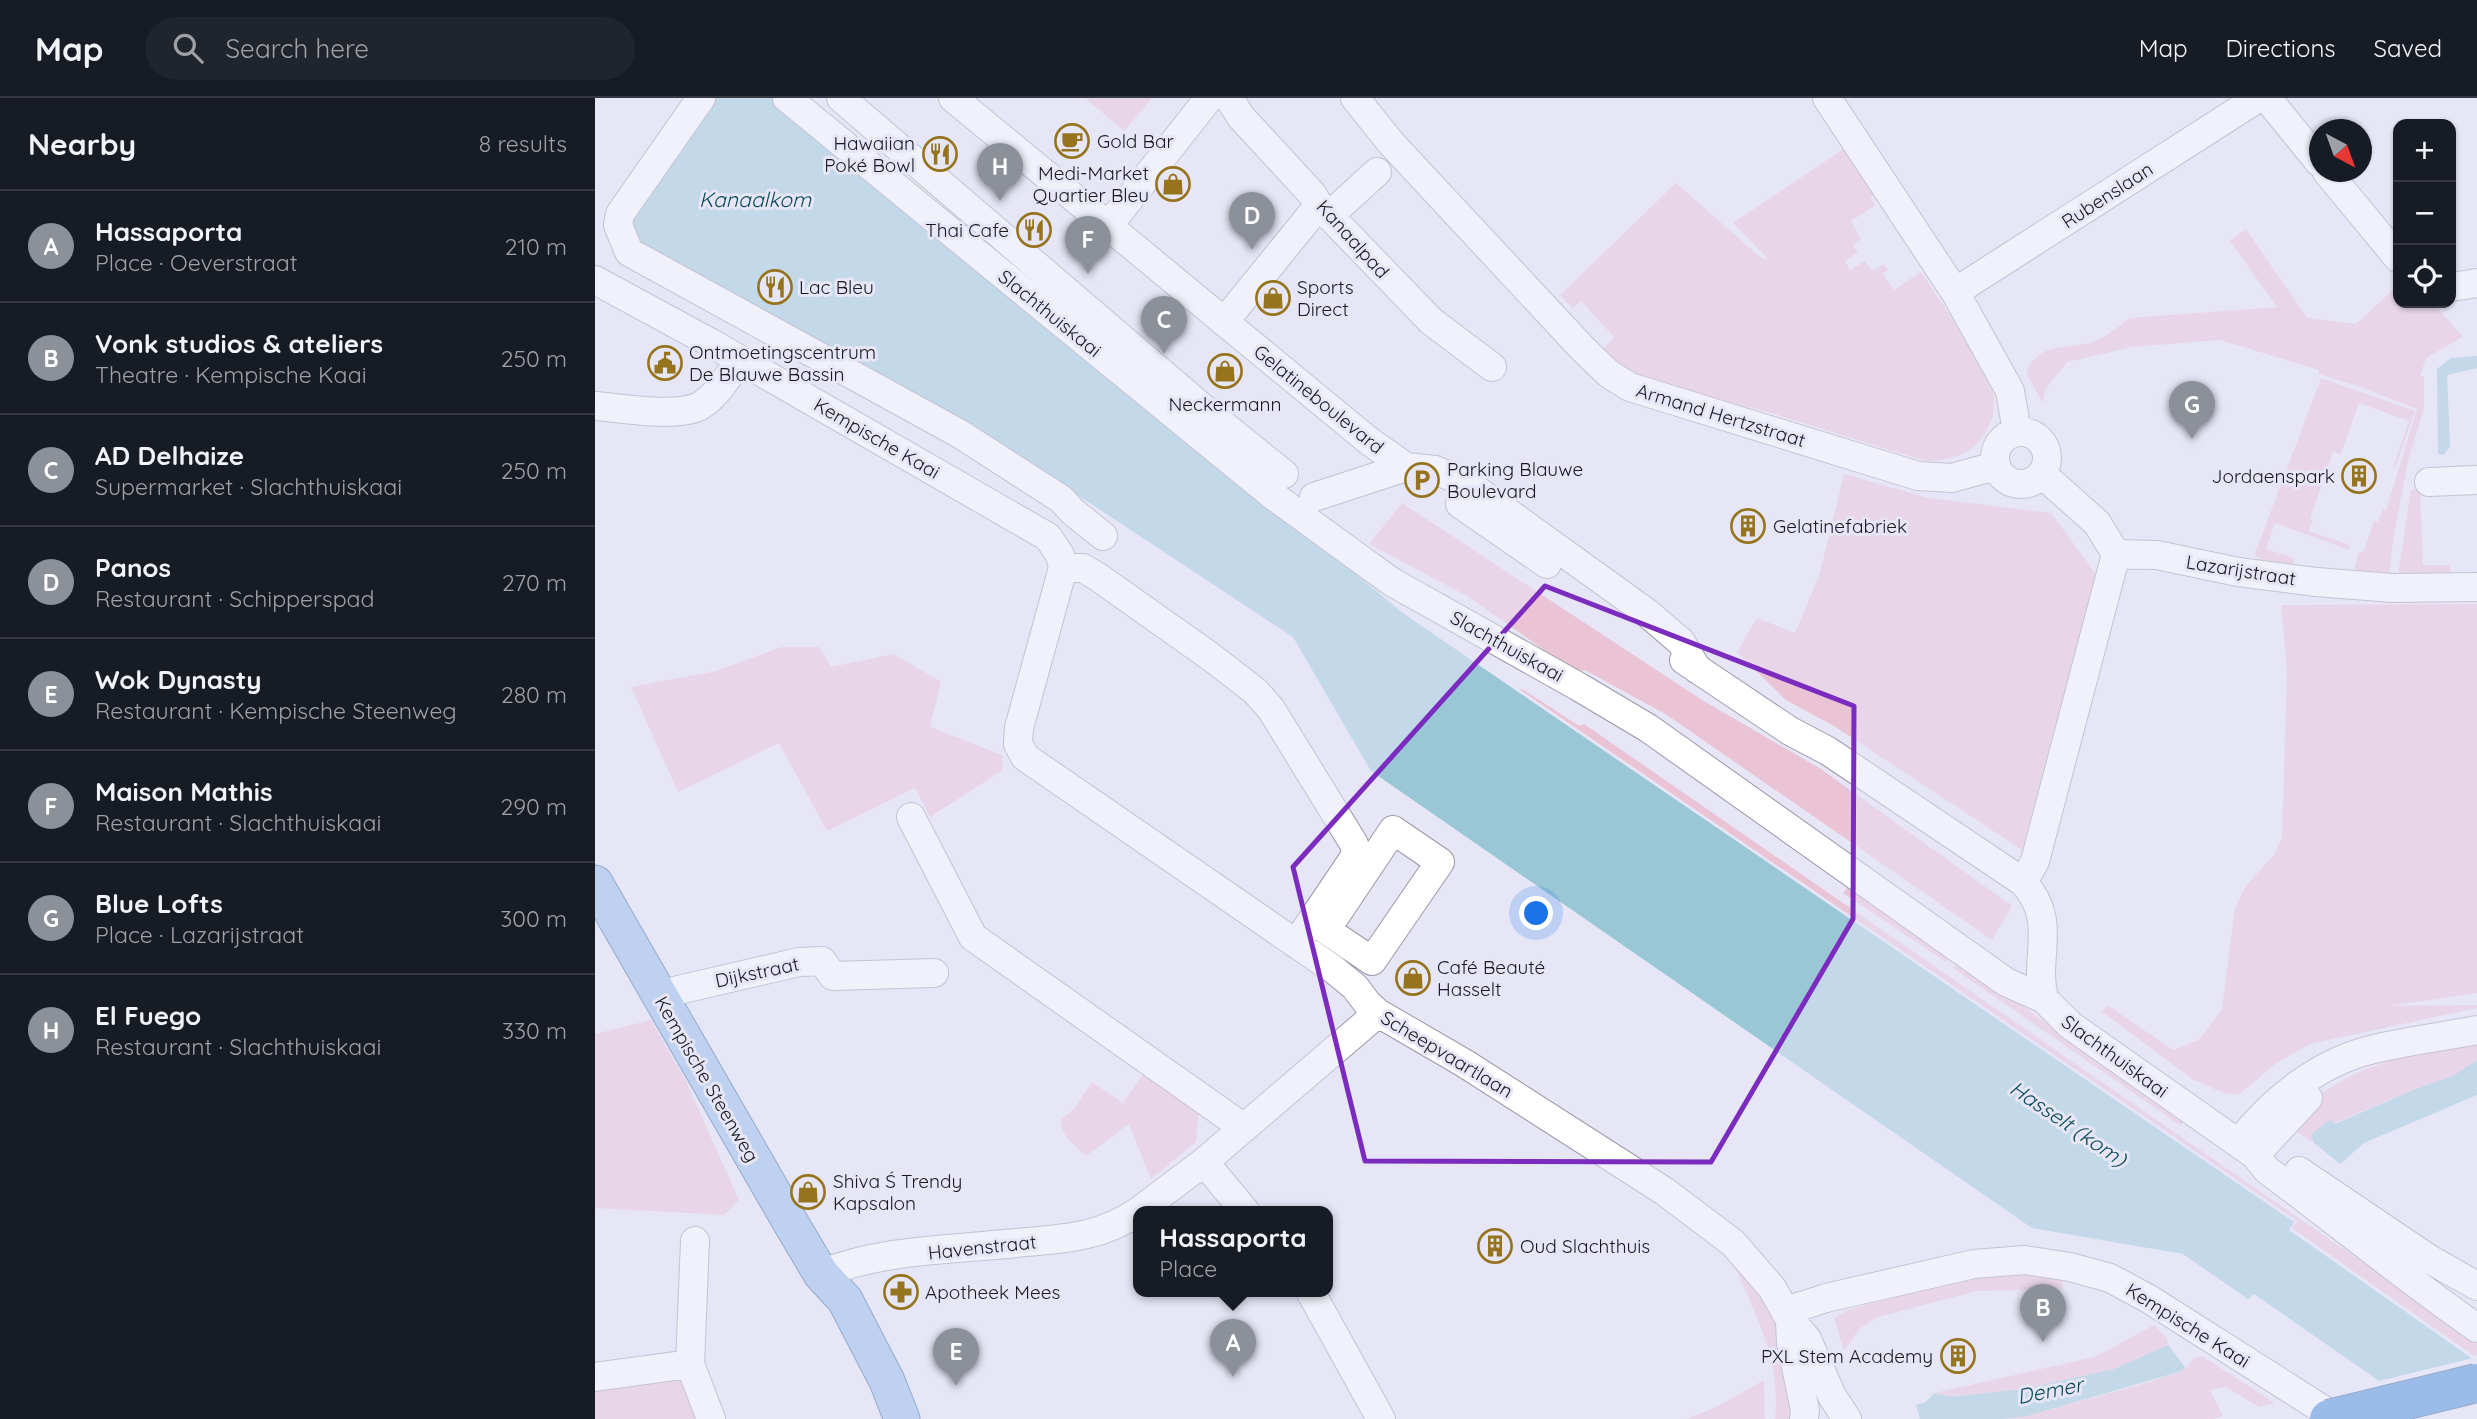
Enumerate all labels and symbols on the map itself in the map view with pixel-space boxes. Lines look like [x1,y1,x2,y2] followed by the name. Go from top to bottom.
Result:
[2309,119,2372,182] north arrow
[1053,122,1091,160] cafe icon: Gold Bar
[1097,129,1174,153] place label: Gold Bar
[824,131,915,177] place label: Hawaiian Poké Bowl
[921,135,959,173] restaurant icon: Hawaiian Poké Bowl
[977,143,1023,201] pin: H
[2057,157,2157,233] street label: Rubenslaan
[1033,161,1149,207] place label: Medi-Market Quartier Bleu
[1154,165,1192,203] shop icon: Medi-Market Quartier Bleu
[699,186,812,212] water label: Kanaalkom
[1229,192,1275,250] pin: D
[1311,195,1395,283] street label: Kanaalpad
[1015,211,1053,249] restaurant icon: Thai Cafe
[1065,216,1111,274] pin: F
[925,218,1009,242] place label: Thai Cafe
[994,264,1106,362] street label: Slachthuiskaai
[756,268,794,306] restaurant icon: Lac Bleu
[799,275,874,299] place label: Lac Bleu
[1297,275,1354,321] place label: Sports Direct
[1254,279,1292,317] shop icon: Sports Direct
[1141,296,1187,354] pin: C
[1249,339,1389,459] street label: Gelatineboulevard
[689,340,876,386] place label: Ontmoetingscentrum De Blauwe Bassin
[646,344,684,382] public building icon: Ontmoetingscentrum De Blauwe Bassin
[1206,352,1244,390] shop icon: Neckermann
[1634,378,1808,452] street label: Armand Hertzstraat
[2169,381,2215,439] pin: G
[810,392,944,484] street label: Kempische Kaai
[1168,392,1282,416] place label: Neckermann
[1447,457,1583,503] place label: Parking Blauwe Boulevard
[2340,457,2378,495] building icon: Jordaenspark
[1403,461,1441,499] parking icon: Parking Blauwe Boulevard
[2212,464,2335,488] place label: Jordaenspark
[1729,507,1767,545] building icon: Gelatinefabriek
[1773,514,1907,538] place label: Gelatinefabriek
[2184,549,2298,591] street label: Lazarijstraat
[1446,605,1568,687] street label: Slachthuiskaai
[1519,896,1553,930] your location
[713,951,801,993] street label: Dijkstraat
[1437,955,1545,1001] place label: Café Beauté Hasselt
[1394,959,1432,997] shop icon: Café Beauté Hasselt
[650,992,764,1166] street label: Kempische Steenweg
[1377,1005,1517,1103] street label: Scheepvaartlaan
[2057,1009,2173,1103] street label: Slachthuiskaai
[2005,1075,2133,1172] water label: Hasselt (kom)
[833,1169,962,1215] place label: Shiva Ś Trendy Kapsalon
[789,1173,827,1211] shop icon: Shiva Ś Trendy Kapsalon
[1476,1227,1514,1265] building icon: Oud Slachthuis
[927,1229,1037,1265] street label: Havenstraat
[1520,1234,1650,1258] place label: Oud Slachthuis
[882,1273,920,1311] pharmacy icon: Apotheek Mees
[2122,1277,2254,1373] street label: Kempische Kaai
[925,1280,1061,1304] place label: Apotheek Mees
[2020,1284,2066,1342] pin: B
[1210,1319,1256,1377] pin: A
[933,1328,979,1386] pin: E
[1939,1337,1977,1375] building icon: PXL Stem Academy
[1761,1344,1933,1368] place label: PXL Stem Academy
[2015,1370,2088,1409] water label: Demer

